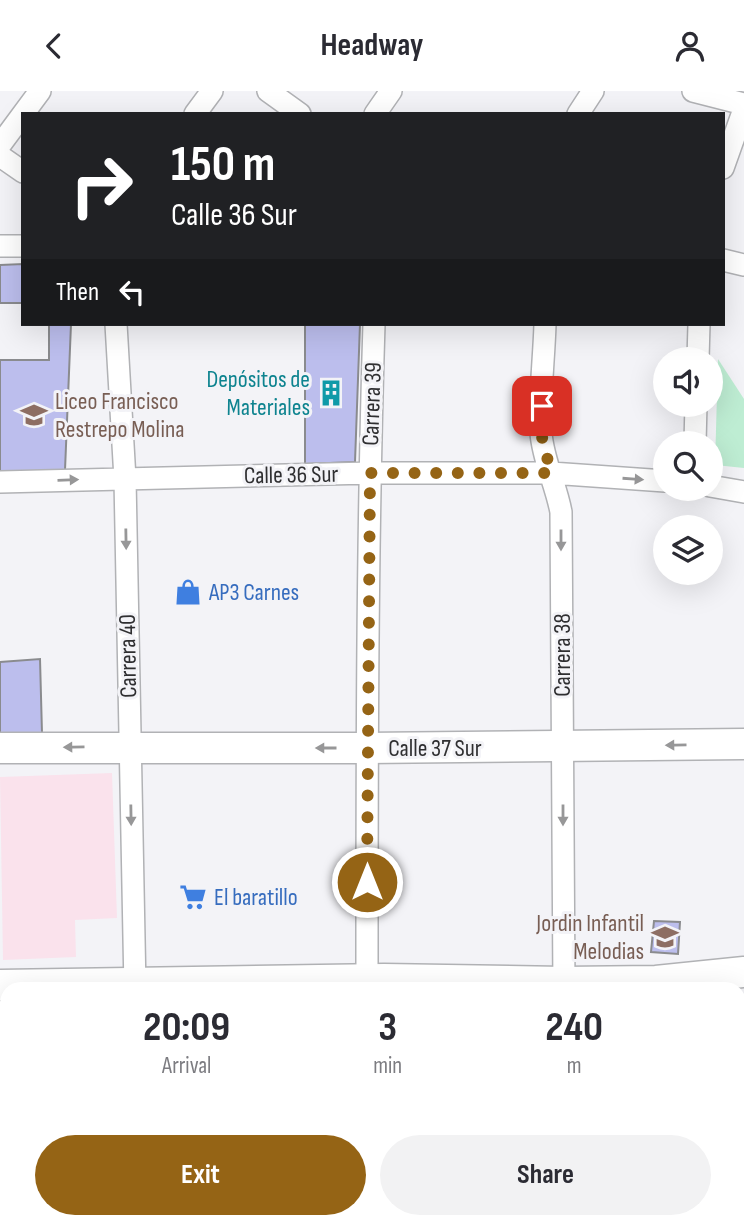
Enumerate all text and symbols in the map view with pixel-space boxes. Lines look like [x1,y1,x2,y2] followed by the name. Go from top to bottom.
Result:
[321,26,423,65] text: Headway
[35,27,73,65] icon: back
[671,27,709,65] icon: person
[171,136,275,195] text: 150 m
[56,140,147,231] icon: right
[171,196,297,235] text: Calle 36 Sur
[113,273,151,311] icon: left
[56,277,99,308] text: Then
[653,347,723,585] map controls
[653,347,723,417] button: sound
[356,362,388,446] street label: Carrera 39
[206,365,310,422] place label: Depósitos de Materiales
[512,376,572,436] pin
[316,378,346,408] building icon: Depósitos de Materiales
[55,387,184,444] place label: Liceo Francisco Restrepo Molina
[523,387,561,425] icon: arrive
[19,400,49,430] school or university icon: Liceo Francisco Restrepo Molina
[653,431,723,501] button: search
[244,460,339,490] street label: Calle 36 Sur
[622,474,644,485] one-way arrow
[57,475,79,486] one-way arrow
[653,515,723,585] button: layers
[120,528,131,550] one-way arrow
[555,529,567,551] one-way arrow
[173,577,203,607] shop icon: AP3 Carnes
[208,578,299,607] place label: AP3 Carnes
[548,613,577,697] street label: Carrera 38
[113,614,143,698] street label: Carrera 40
[388,734,482,763] street label: Calle 37 Sur
[665,739,687,751] one-way arrow
[63,742,85,753] one-way arrow
[315,742,337,754] one-way arrow
[125,804,137,826] one-way arrow
[557,804,569,826] one-way arrow
[330,845,404,919] position arrow
[178,882,208,912] supermarket icon: El baratillo
[214,883,298,912] place label: El baratillo
[535,909,644,966] place label: Jordin Infantil Melodias
[650,922,680,952] school or university icon: Jordin Infantil Melodias
[143,1002,230,1053] text: 20:09
[378,1002,397,1053] text: 3
[545,1002,603,1053] text: 240
[162,1052,211,1080] text: Arrival
[373,1052,402,1080] text: min
[567,1052,581,1080] text: m
[35,1135,366,1215] button: Exit
[380,1135,711,1215] button: Share

